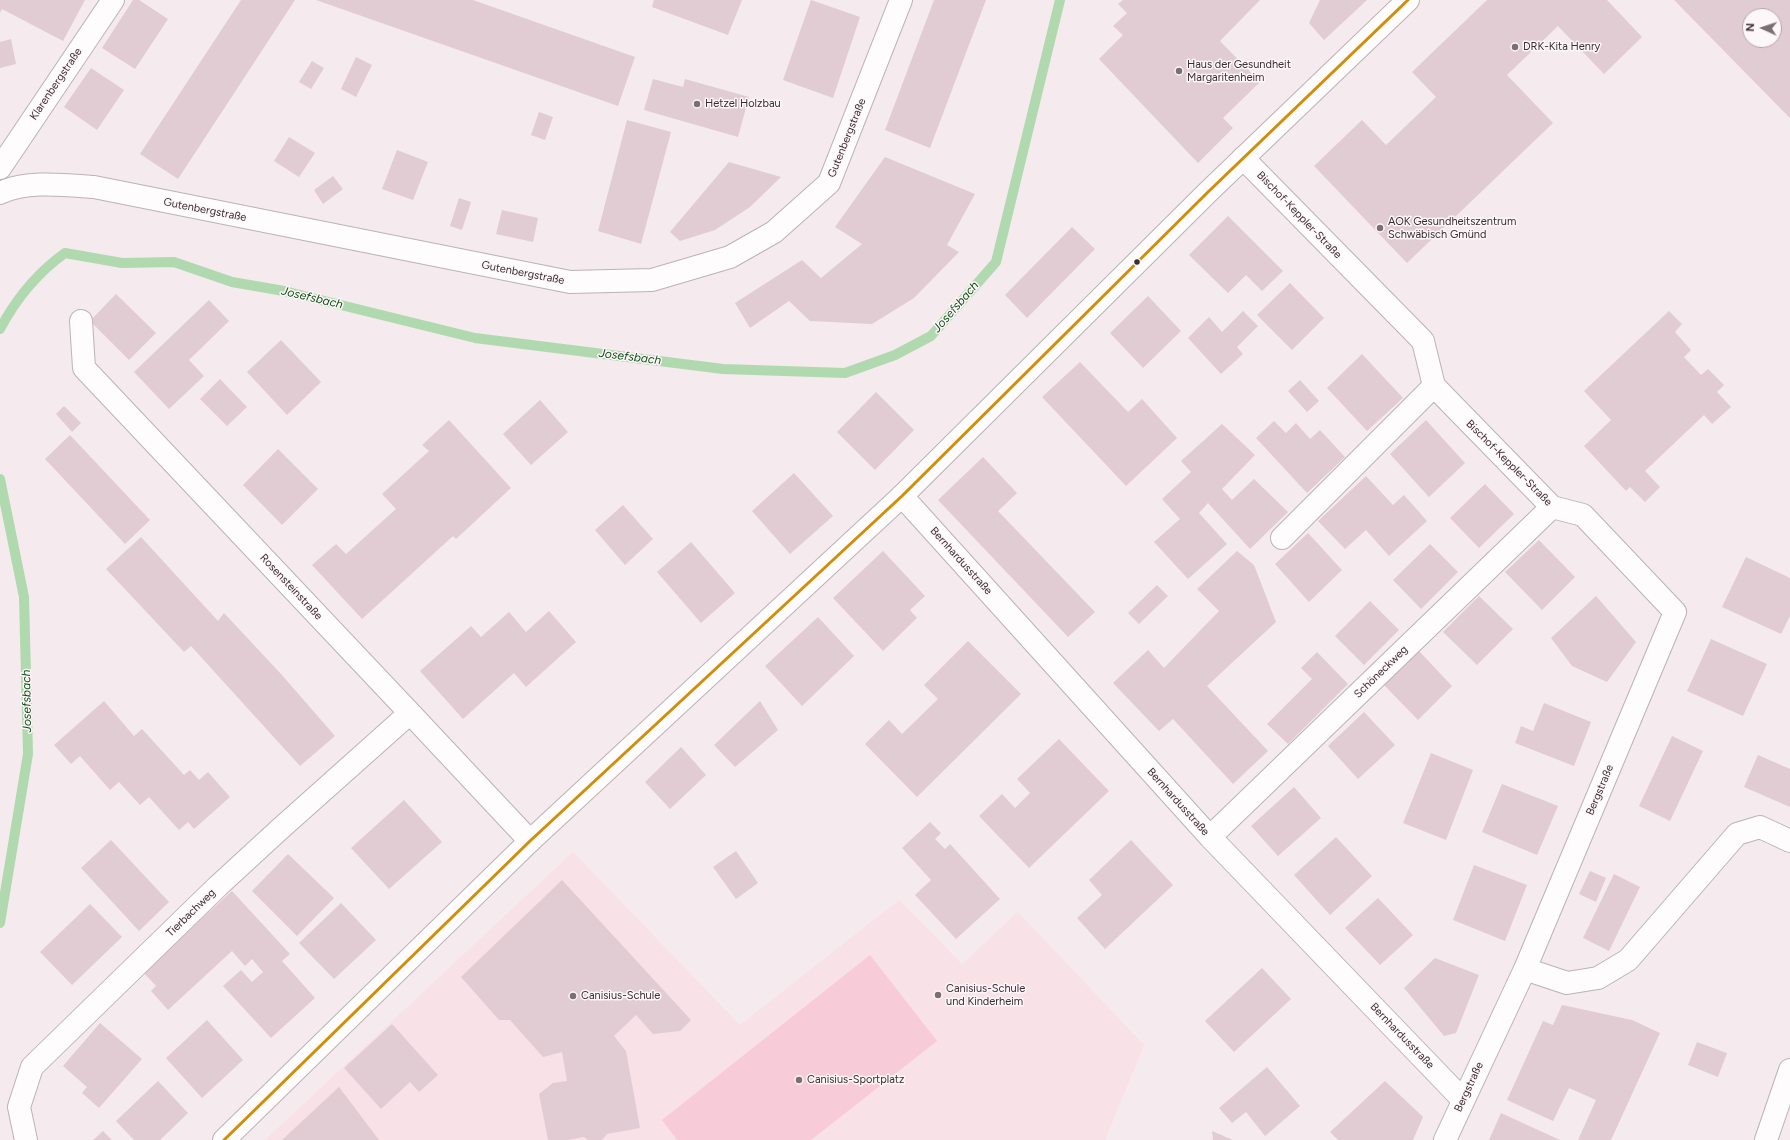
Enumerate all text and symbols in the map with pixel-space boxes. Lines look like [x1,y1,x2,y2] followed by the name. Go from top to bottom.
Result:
[1742,8,1782,48] north arrow
[1744,23,1757,32] text: N
[1523,40,1600,54] place label: DRK-Kita Henry
[1510,42,1520,52] marker: DRK-Kita Henry
[27,45,85,123] street label: Klarenbergstraße
[1187,58,1291,84] place label: Haus der Gesundheit Margaritenheim
[1174,66,1184,76] marker: Haus der Gesundheit Margaritenheim
[825,96,869,180] street label: Gutenbergstraße
[705,97,781,111] place label: Hetzel Holzbau
[692,99,702,109] marker: Hetzel Holzbau
[1254,169,1344,261] street label: Bischof-Keppler-Straße
[162,195,248,225] street label: Gutenbergstraße
[1388,215,1516,241] place label: AOK Gesundheitszentrum Schwäbisch Gmünd
[1375,223,1385,233] marker: AOK Gesundheitszentrum Schwäbisch Gmünd
[1132,257,1142,267] unlabelled marker
[480,258,566,288] street label: Gutenbergstraße
[930,279,982,335] water label: Josefsbach
[280,284,344,312] water label: Josefsbach
[598,346,662,368] water label: Josefsbach
[1463,417,1555,509] street label: Bischof-Keppler-Straße
[927,524,995,598] street label: Bernhardusstraße
[257,551,325,623] street label: Rosensteinstraße
[1351,643,1411,701] street label: Schöneckweg
[19,670,35,732] water label: Josefsbach
[1583,763,1617,817] street label: Bergstraße
[1144,765,1212,839] street label: Bernhardusstraße
[164,886,218,940] street label: Tierbachweg
[946,982,1025,1008] place label: Canisius-Schule und Kinderheim
[581,989,660,1003] place label: Canisius-Schule
[933,990,943,1000] marker: Canisius-Schule und Kinderheim
[568,991,578,1001] marker: Canisius-Schule
[1367,1000,1437,1072] street label: Bernhardusstraße
[1452,1060,1486,1114] street label: Bergstraße
[807,1073,904,1087] place label: Canisius-Sportplatz
[794,1075,804,1085] marker: Canisius-Sportplatz

